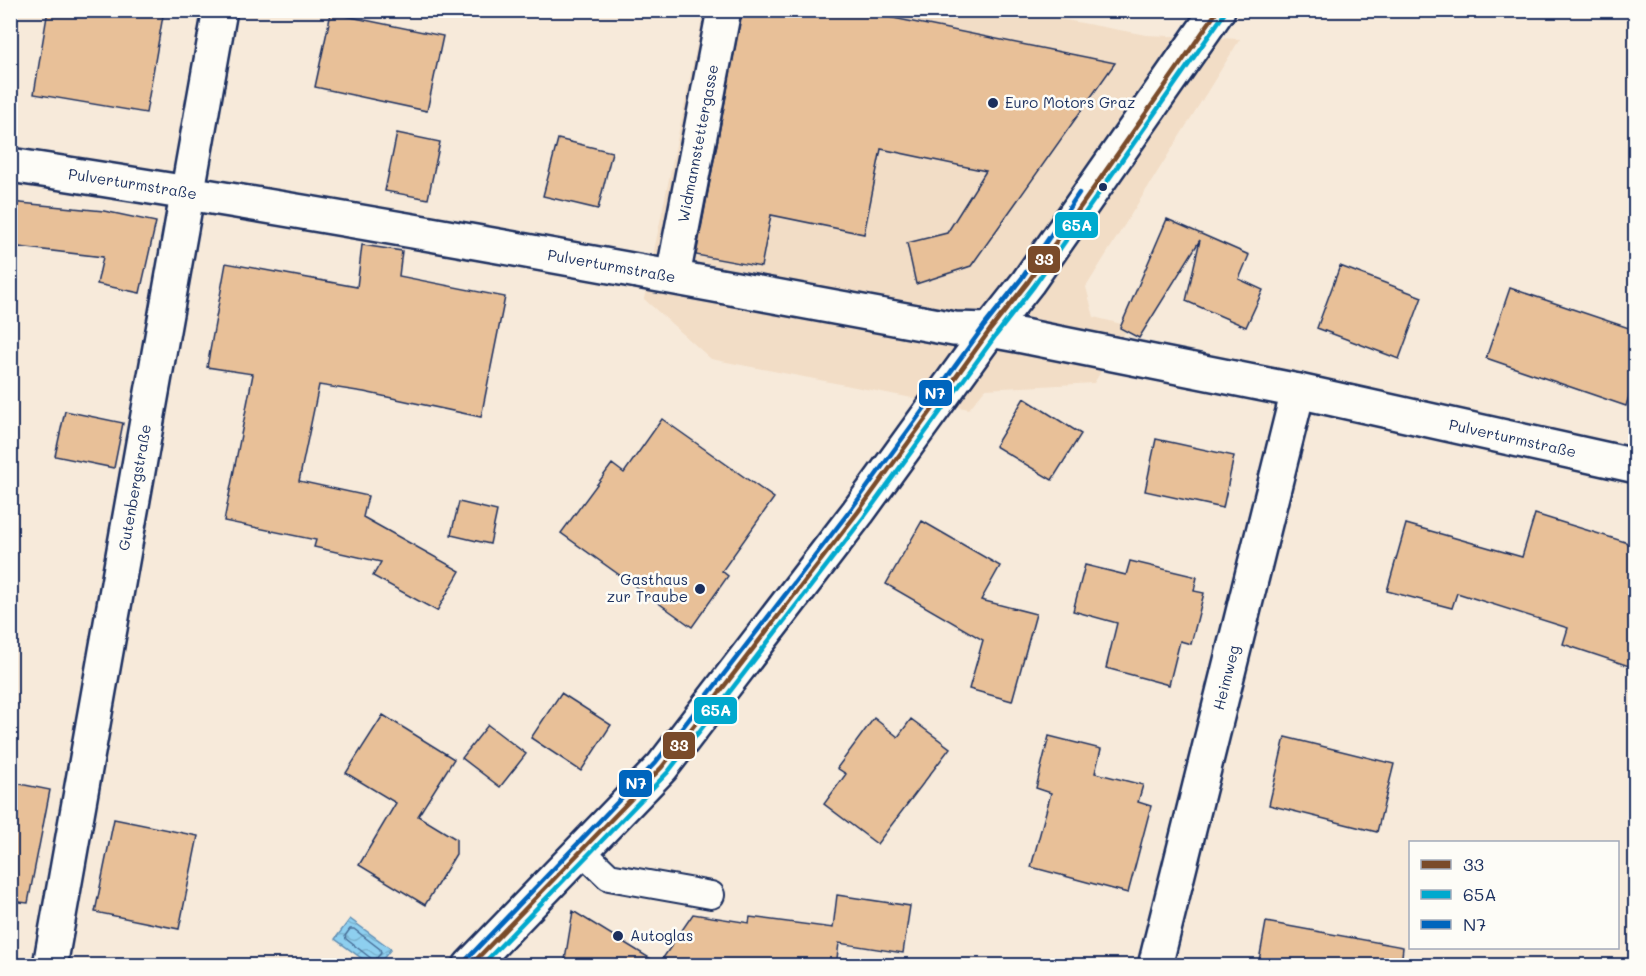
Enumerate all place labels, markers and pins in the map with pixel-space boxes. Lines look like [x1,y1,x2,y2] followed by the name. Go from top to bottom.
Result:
[1005,92,1135,112] place label: Euro Motors Graz
[986,96,1000,110] marker: Euro Motors Graz
[1097,181,1109,193] unlabelled marker
[607,569,688,606] place label: Gasthaus zur Traube
[693,582,707,596] marker: Gasthaus zur Traube
[630,925,693,945] place label: Autoglas
[611,929,625,943] marker: Autoglas

